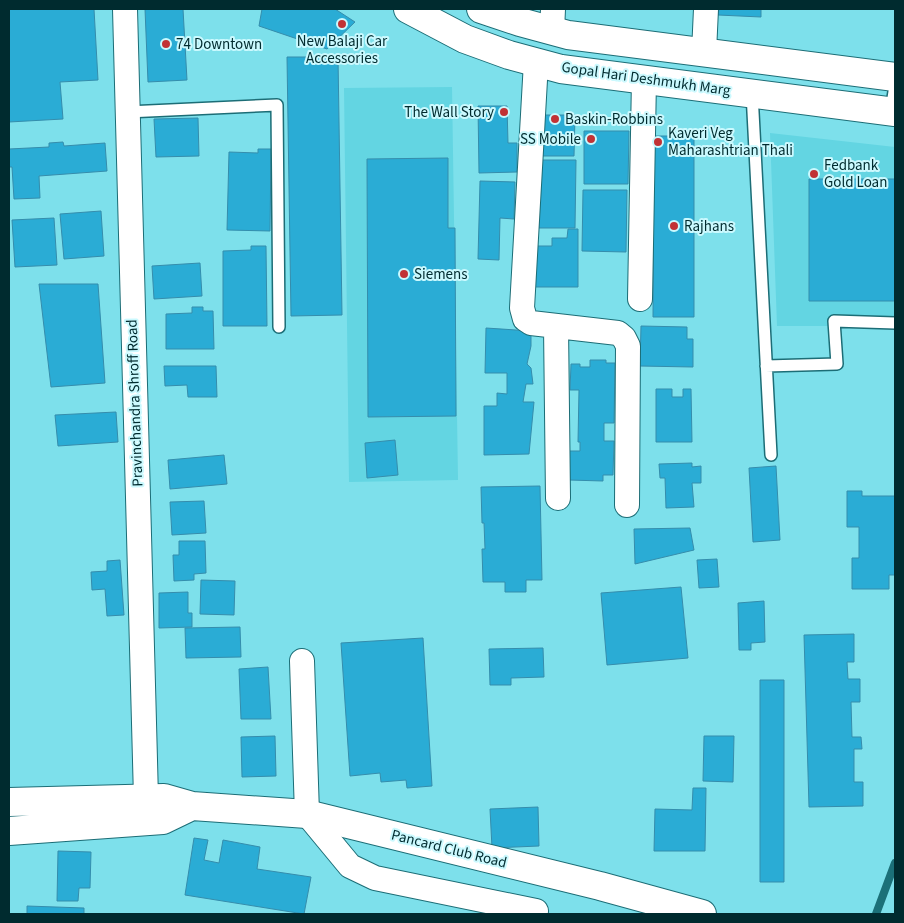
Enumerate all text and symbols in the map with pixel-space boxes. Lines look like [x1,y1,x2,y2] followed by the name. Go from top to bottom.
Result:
[336,18,348,30] marker: New Balaji Car Accessories
[297,31,388,69] place label: New Balaji Car Accessories
[176,34,262,55] place label: 74 Downtown
[160,38,172,50] marker: 74 Downtown
[560,57,732,101] street label: Gopal Hari Deshmukh Marg
[404,102,494,123] place label: The Wall Story
[498,106,510,118] marker: The Wall Story
[565,109,663,130] place label: Baskin-Robbins
[549,113,561,125] marker: Baskin-Robbins
[668,123,793,161] place label: Kaveri Veg Maharashtrian Thali
[520,129,581,150] place label: SS Mobile
[585,133,597,145] marker: SS Mobile
[652,136,664,148] marker: Kaveri Veg Maharashtrian Thali
[824,155,887,193] place label: Fedbank Gold Loan
[808,168,820,180] marker: Fedbank Gold Loan
[684,216,734,237] place label: Rajhans
[668,220,680,232] marker: Rajhans
[414,264,468,285] place label: Siemens
[398,268,410,280] marker: Siemens
[122,319,148,487] street label: Pravinchandra Shroff Road
[389,825,509,873] street label: Pancard Club Road

